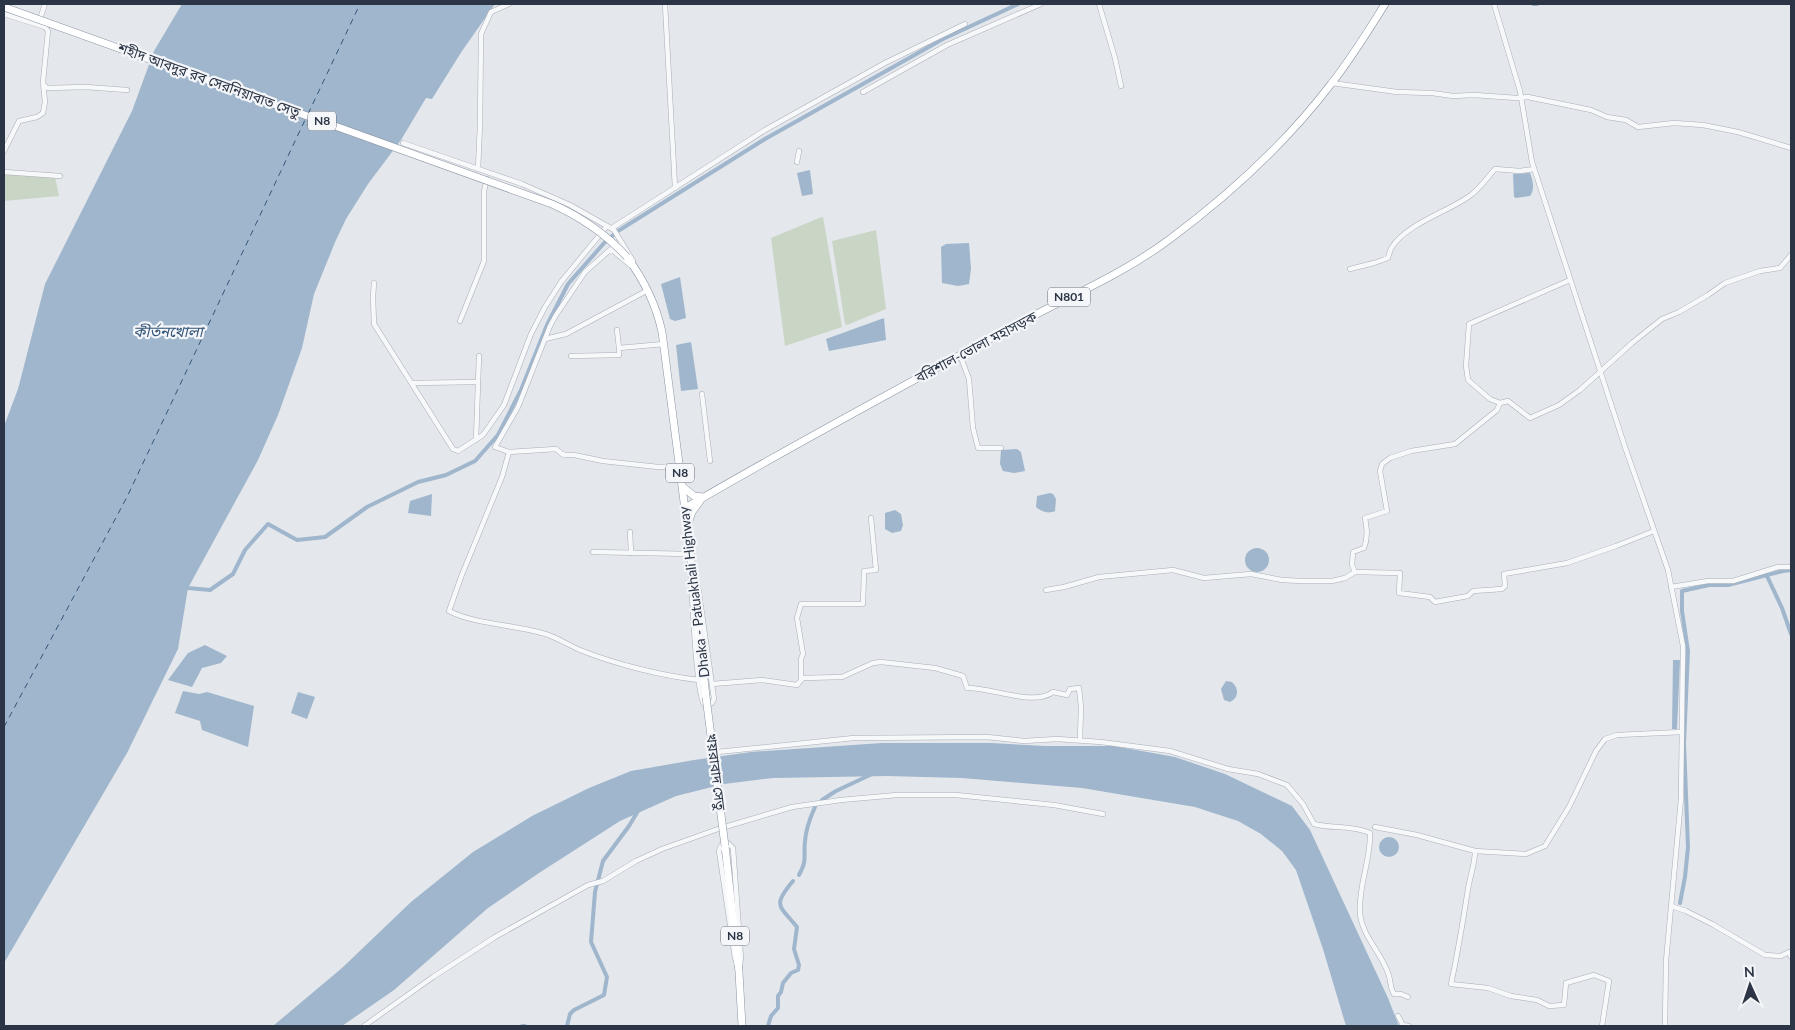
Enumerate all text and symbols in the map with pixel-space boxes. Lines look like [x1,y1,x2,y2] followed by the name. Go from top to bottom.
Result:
[114,38,304,122] street label: শহীদ আবদুর রব সেরনিয়াবাত সেতু
[308,112,336,130] road number: N8
[1048,288,1090,306] road number: N801
[911,307,1040,386] street label: বরিশাল-ভোলা মহাসড়ক
[133,322,206,340] water label: কীর্তনখোলা
[666,463,694,482] road number: N8
[674,505,712,679] street label: Dhaka - Patuakhali Highway
[702,733,730,813] street label: খয়রাবাদ সেতু
[721,926,749,946] road number: N8
[1725,960,1775,1010] north arrow
[1743,963,1755,980] text: N

